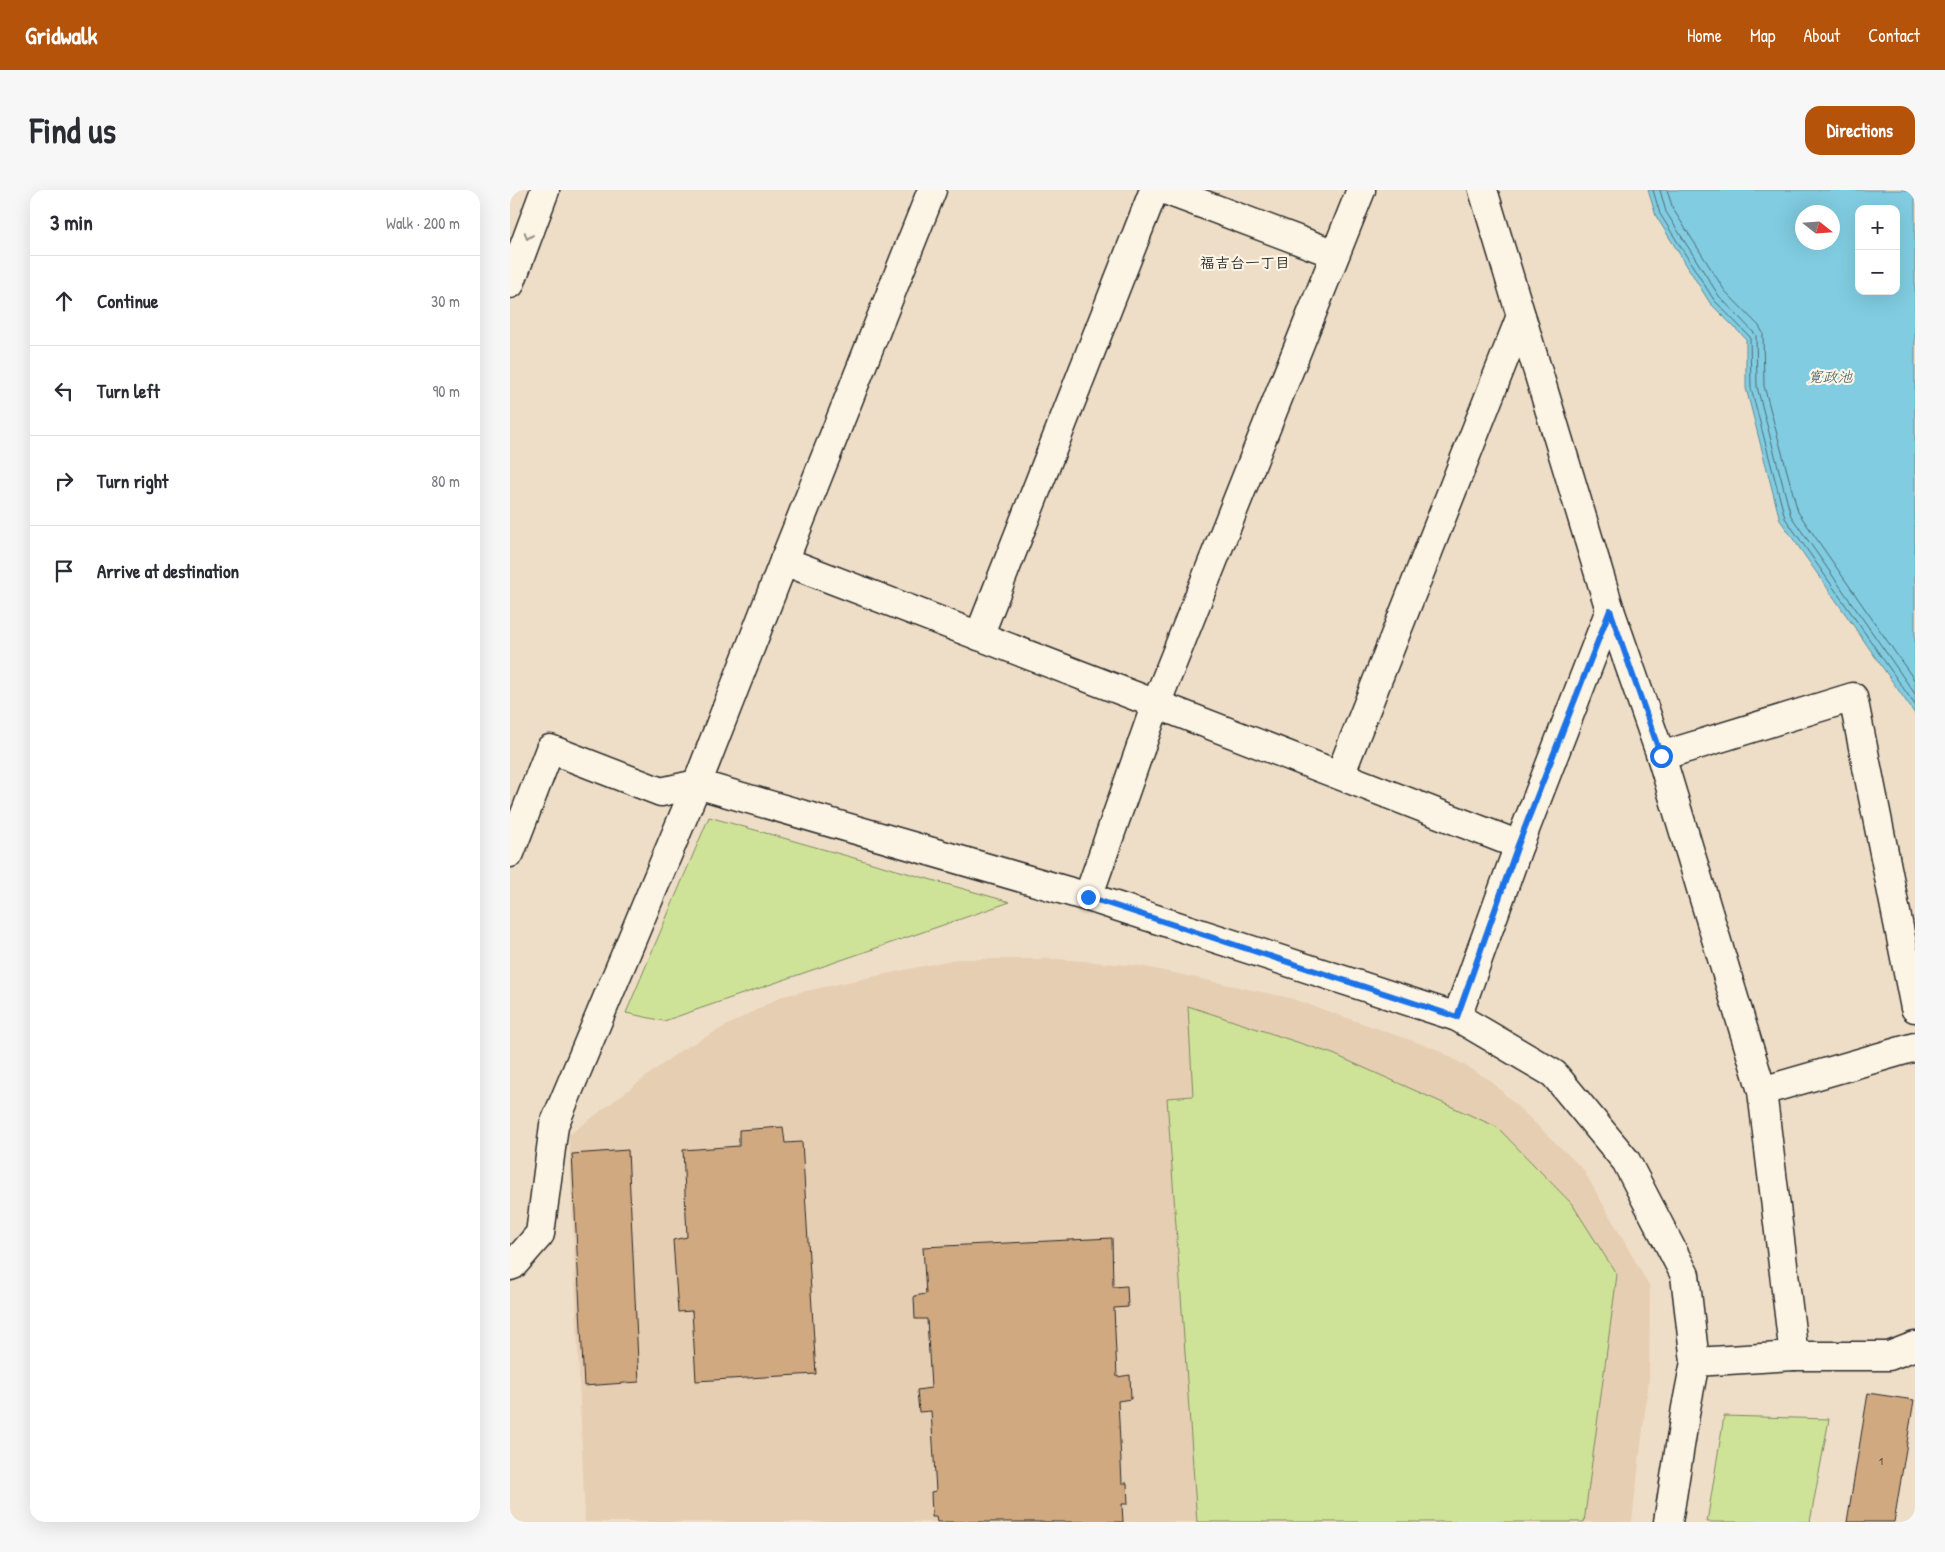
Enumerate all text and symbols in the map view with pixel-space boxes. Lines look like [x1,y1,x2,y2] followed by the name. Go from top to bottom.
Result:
[25,19,97,51] text: Gridwalk
[1687,23,1722,48] text: Home
[1750,23,1775,48] text: Map
[1803,23,1840,48] text: About
[1868,23,1920,48] text: Contact
[1805,106,1915,155] button: Directions
[30,107,116,154] text: Find us
[1795,205,1840,250] north arrow
[1855,205,1900,295] map controls
[1855,205,1900,250] button: +
[50,208,93,237] text: 3 min
[386,212,460,234] text: Walk · 200 m
[524,231,534,240] one-way arrow
[1855,250,1900,295] button: −
[1200,252,1290,273] district label: 福吉台一丁目
[50,287,78,315] icon: ahead
[97,288,158,314] text: Continue
[431,290,460,312] text: 30 m
[1807,366,1853,387] water label: 寛政池
[50,377,78,405] icon: left
[97,378,160,404] text: Turn left
[432,380,460,402] text: 90 m
[50,467,78,495] icon: right
[97,468,168,494] text: Turn right
[431,470,460,492] text: 80 m
[50,557,78,585] icon: arrive
[97,558,239,584] text: Arrive at destination
[1650,745,1673,768] route start
[1077,886,1100,909] route end
[1879,1454,1883,1468] house number: 1

